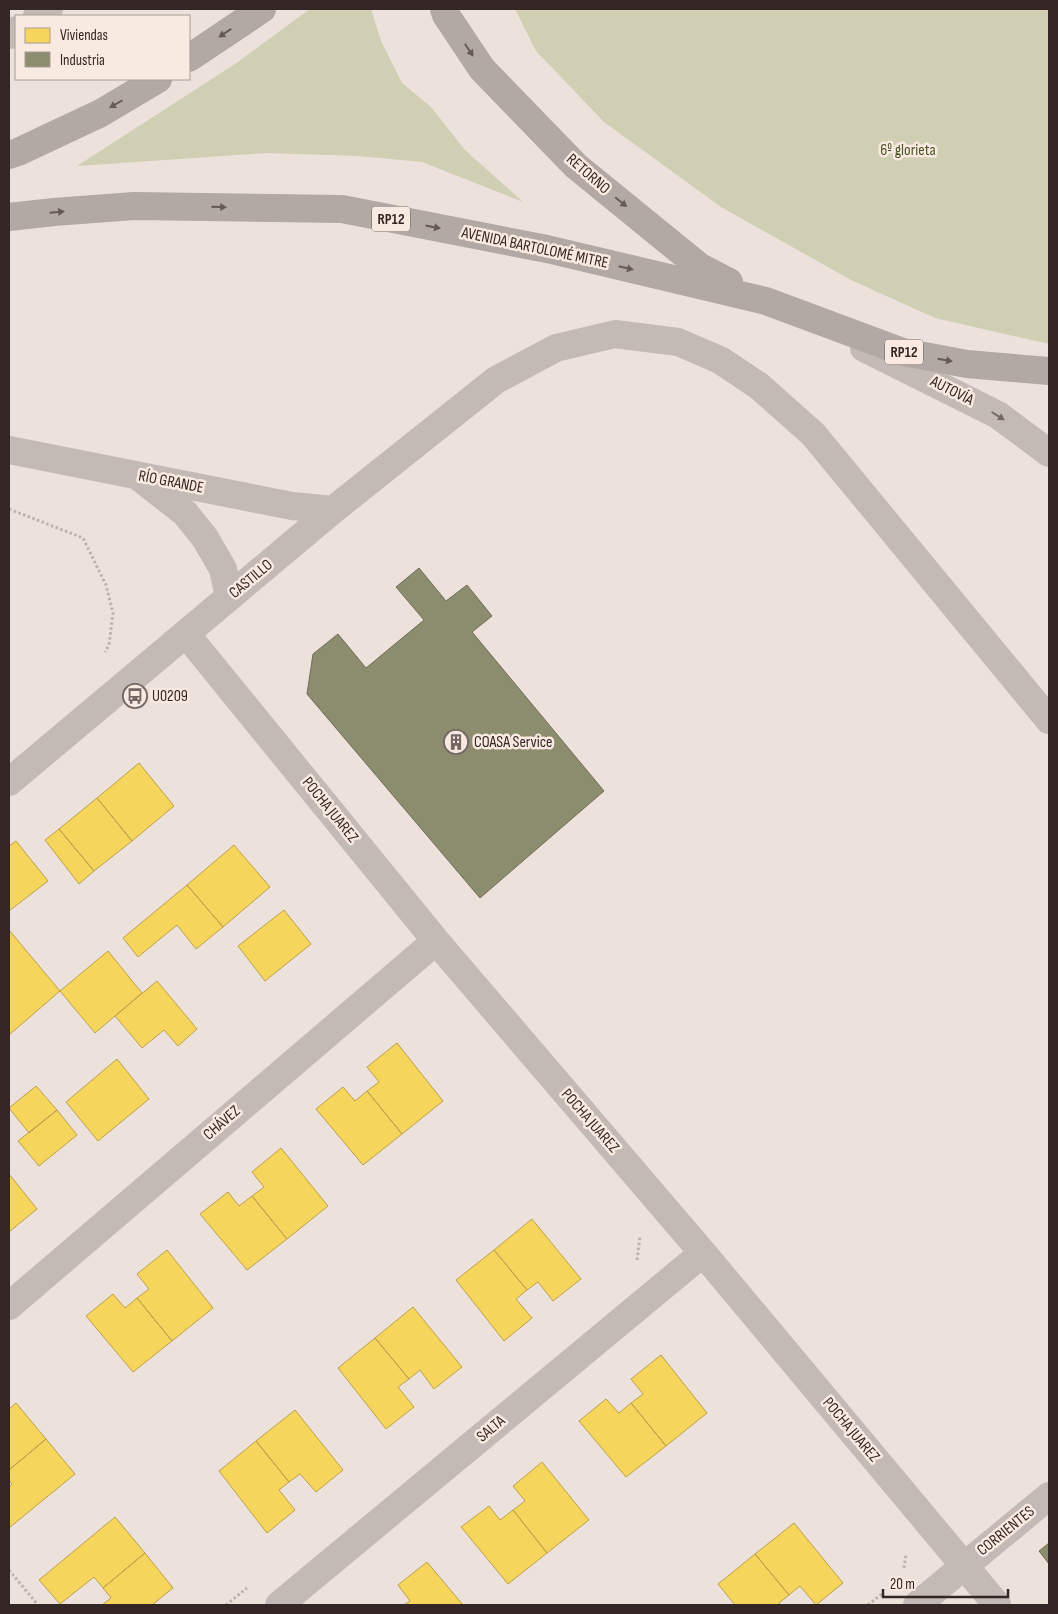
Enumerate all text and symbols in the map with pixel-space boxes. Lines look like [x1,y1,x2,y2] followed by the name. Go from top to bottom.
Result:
[15,15,190,80] legend
[60,26,108,45] text: Viviendas
[218,28,232,38] one-way arrow
[465,43,474,57] one-way arrow
[60,51,105,70] text: Industria
[109,100,122,109] one-way arrow
[880,141,936,160] park label: 6º glorieta
[562,150,614,198] street label: RETORNO
[614,196,627,207] one-way arrow
[212,203,228,211] one-way arrow
[372,206,410,232] road number: RP12
[49,207,65,215] one-way arrow
[425,223,441,231] one-way arrow
[459,223,610,273] street label: AVENIDA BARTOLOMÉ MITRE
[618,264,633,272] one-way arrow
[885,340,923,364] road number: RP12
[938,356,954,364] one-way arrow
[926,372,977,410] street label: AUTOVÍA
[991,412,1005,421] one-way arrow
[137,466,205,498] street label: RÍO GRANDE
[226,555,277,603] street label: CASTILLO
[122,683,148,709] bus stop icon: U0209
[152,687,188,706] place label: U0209
[443,729,469,755] building icon: COASA Service
[474,733,553,752] place label: COASA Service
[298,774,362,847] street label: POCHA JUAREZ
[557,1085,623,1157] street label: POCHA JUAREZ
[200,1102,245,1144] street label: CHÁVEZ
[818,1394,884,1466] street label: POCHA JUAREZ
[473,1412,509,1446] street label: SALTA
[973,1502,1039,1560] street label: CORRIENTES
[883,1566,1008,1598] scale bar
[890,1575,915,1594] text: 20 m

